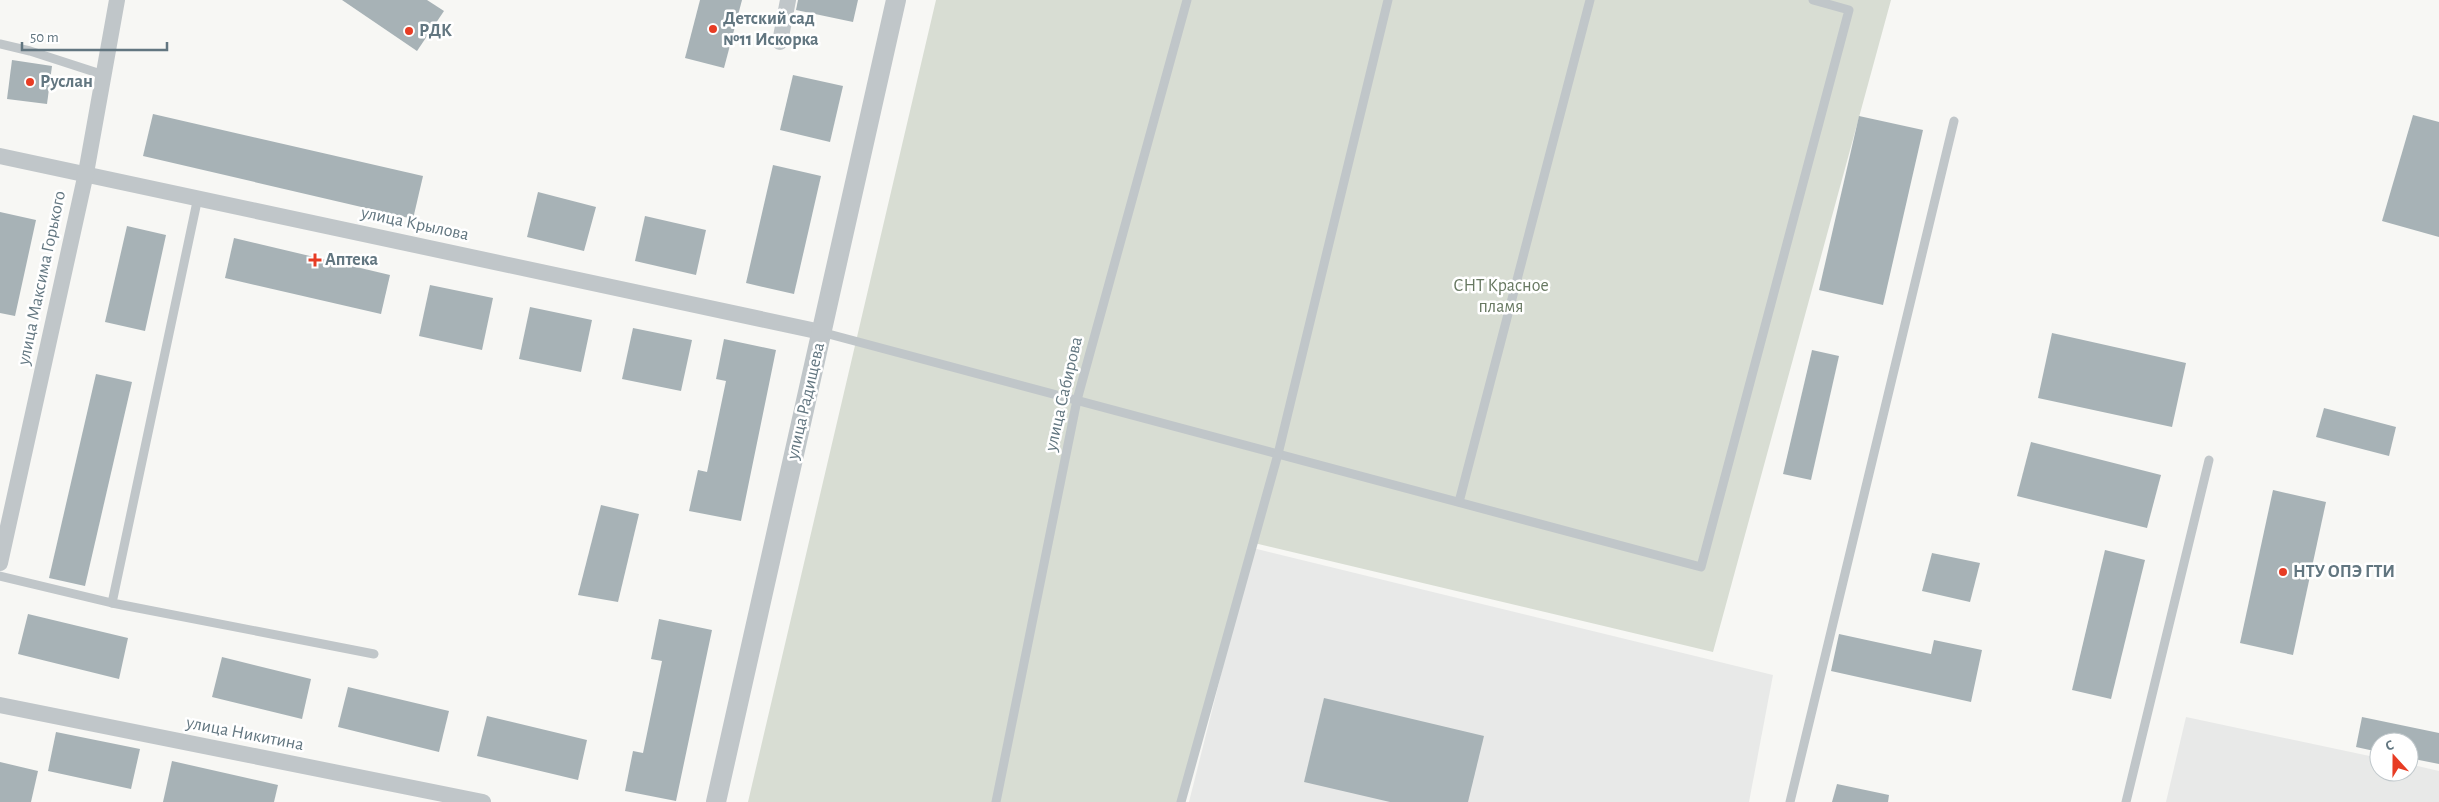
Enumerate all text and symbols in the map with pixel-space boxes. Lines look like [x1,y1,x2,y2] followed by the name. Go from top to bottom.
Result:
[723,10,819,49] place label: Детский сад №11 Искорка
[22,20,168,52] scale bar
[419,22,452,40] place label: РДК
[707,23,719,35] marker: Детский сад №11 Искорка
[403,25,415,37] marker: РДК
[30,30,59,45] text: 50 m
[40,73,93,91] place label: Руслан
[24,76,36,88] marker: Руслан
[15,189,69,368] street label: улица Максима Горького
[359,204,471,244] street label: улица Крылова
[325,251,378,269] place label: Аптека
[309,254,321,266] marker: Аптека
[1453,277,1549,316] park label: СНТ Красное пламя
[1041,335,1086,454] street label: улица Сабирова
[784,341,828,462] street label: улица Радищева
[2293,563,2395,581] place label: НТУ ОПЭ ГТИ
[2277,566,2289,578] marker: НТУ ОПЭ ГТИ
[184,714,305,754] street label: улица Никитина
[2369,732,2419,782] north arrow
[2384,738,2396,754] text: С

